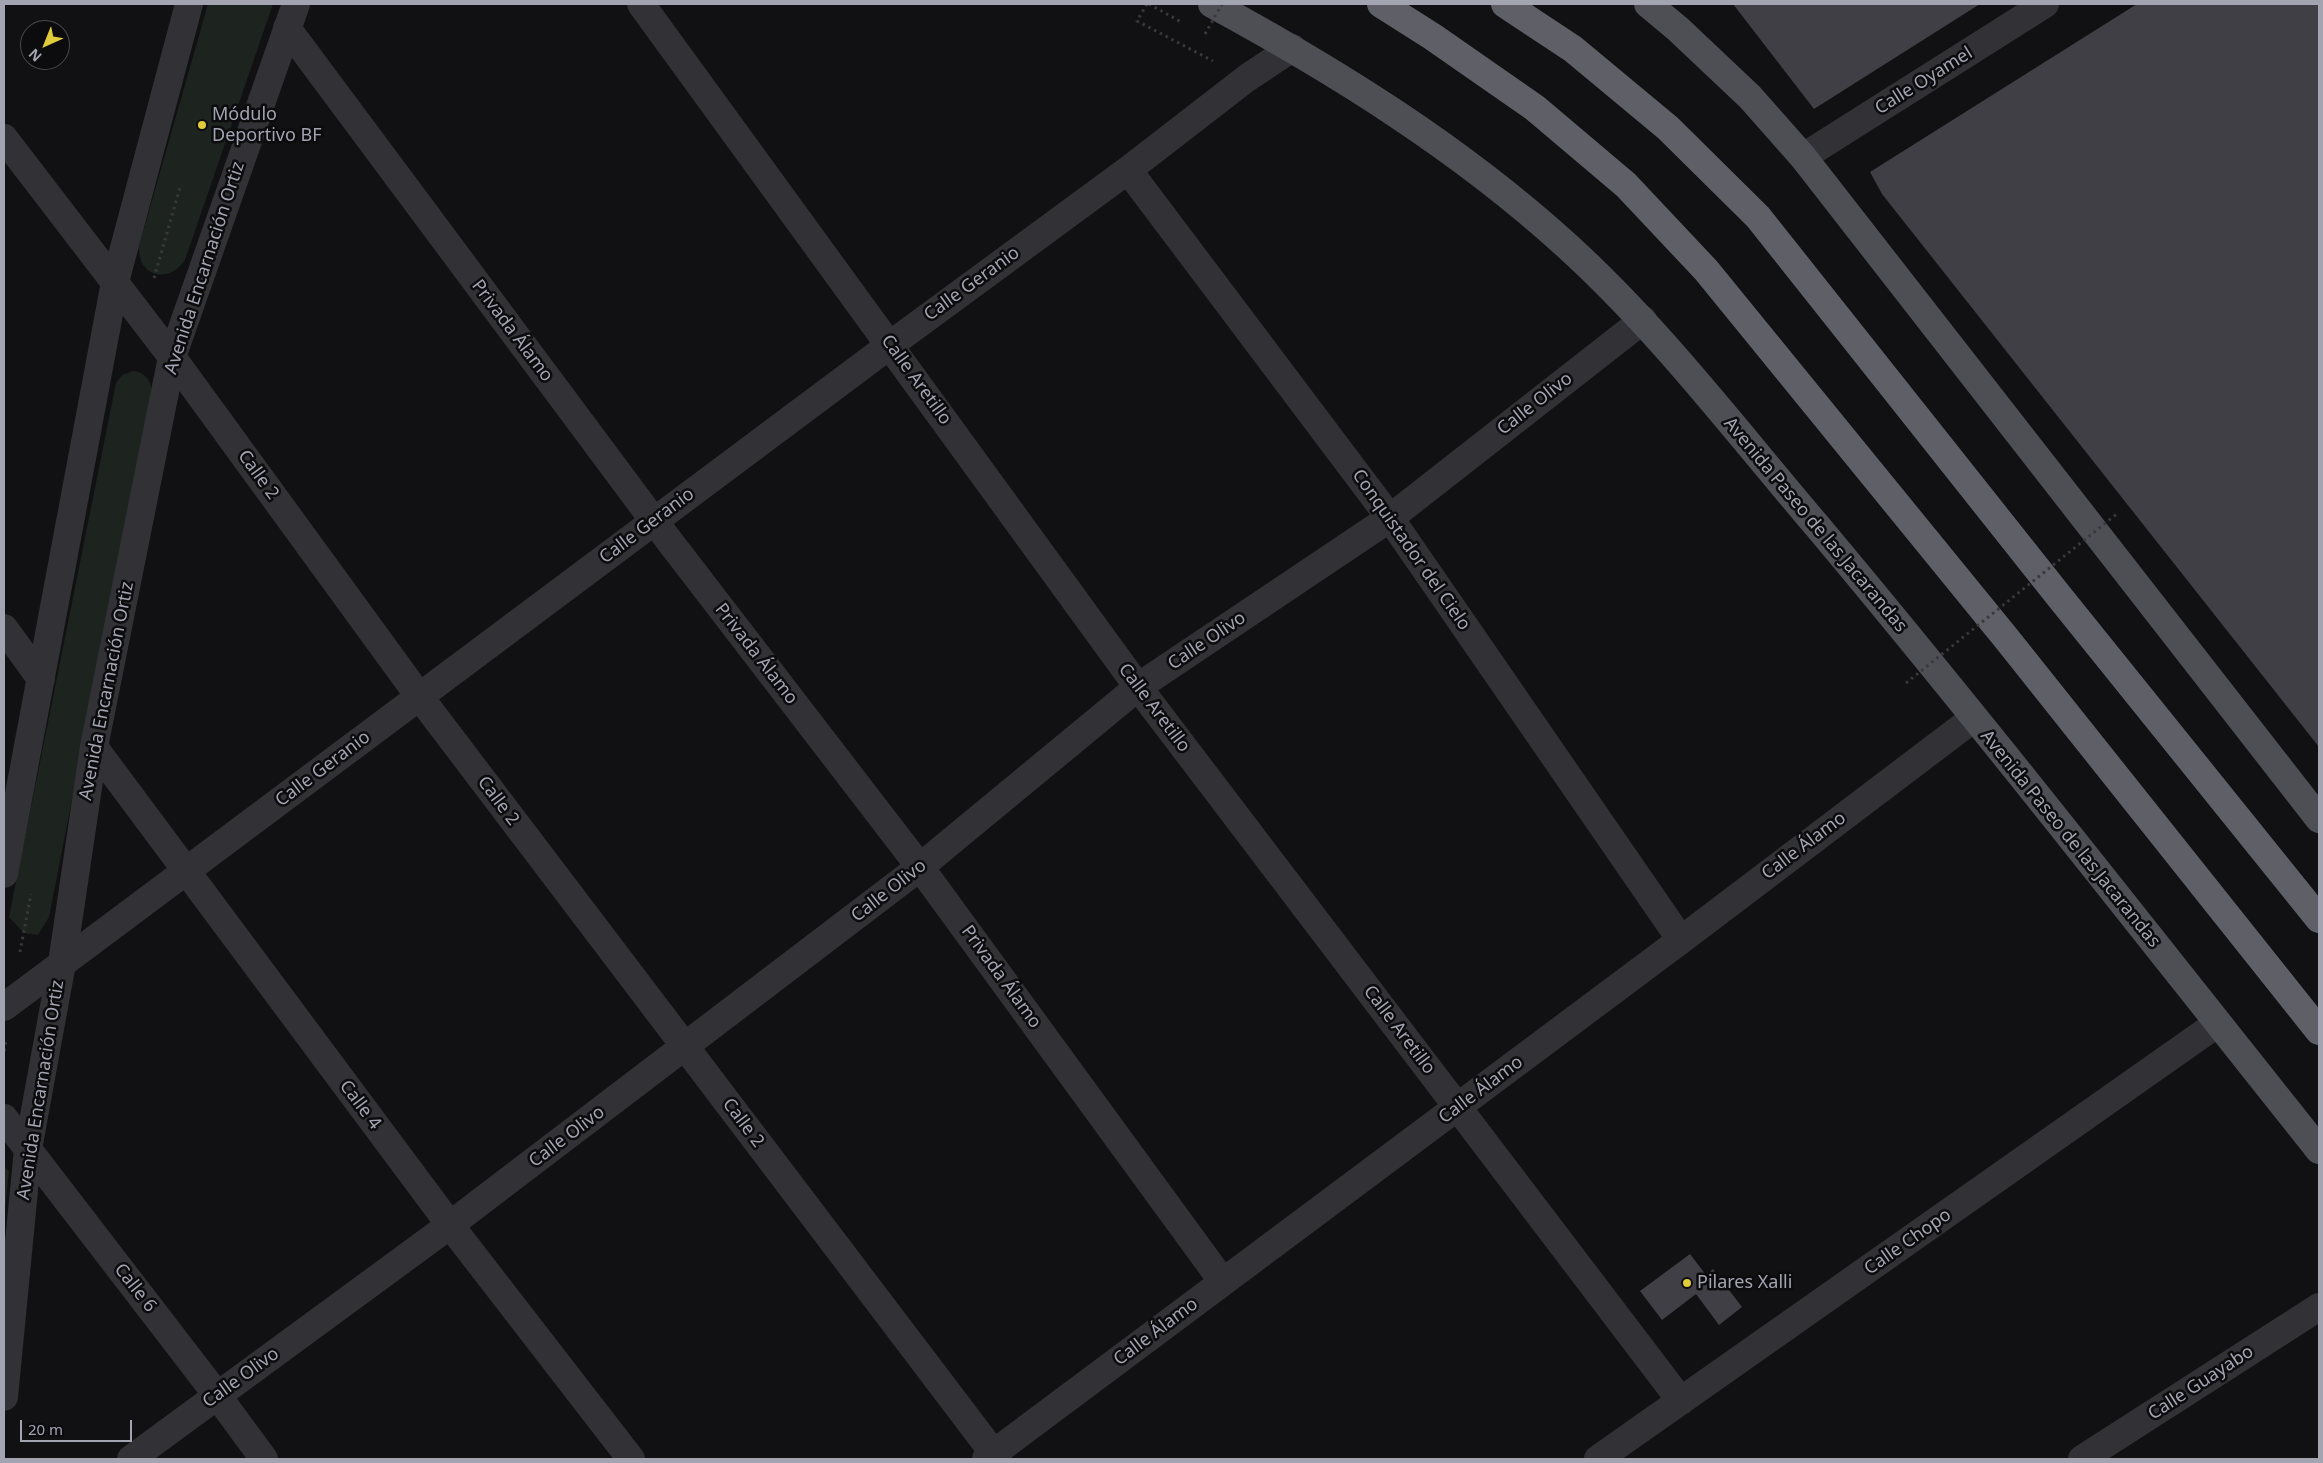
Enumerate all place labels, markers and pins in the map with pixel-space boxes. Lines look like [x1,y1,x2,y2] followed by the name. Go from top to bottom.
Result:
[212,104,322,146] place label: Módulo Deportivo BF
[196,119,208,131] marker: Módulo Deportivo BF
[1697,1272,1792,1294] place label: Pilares Xalli
[1681,1277,1693,1289] marker: Pilares Xalli

